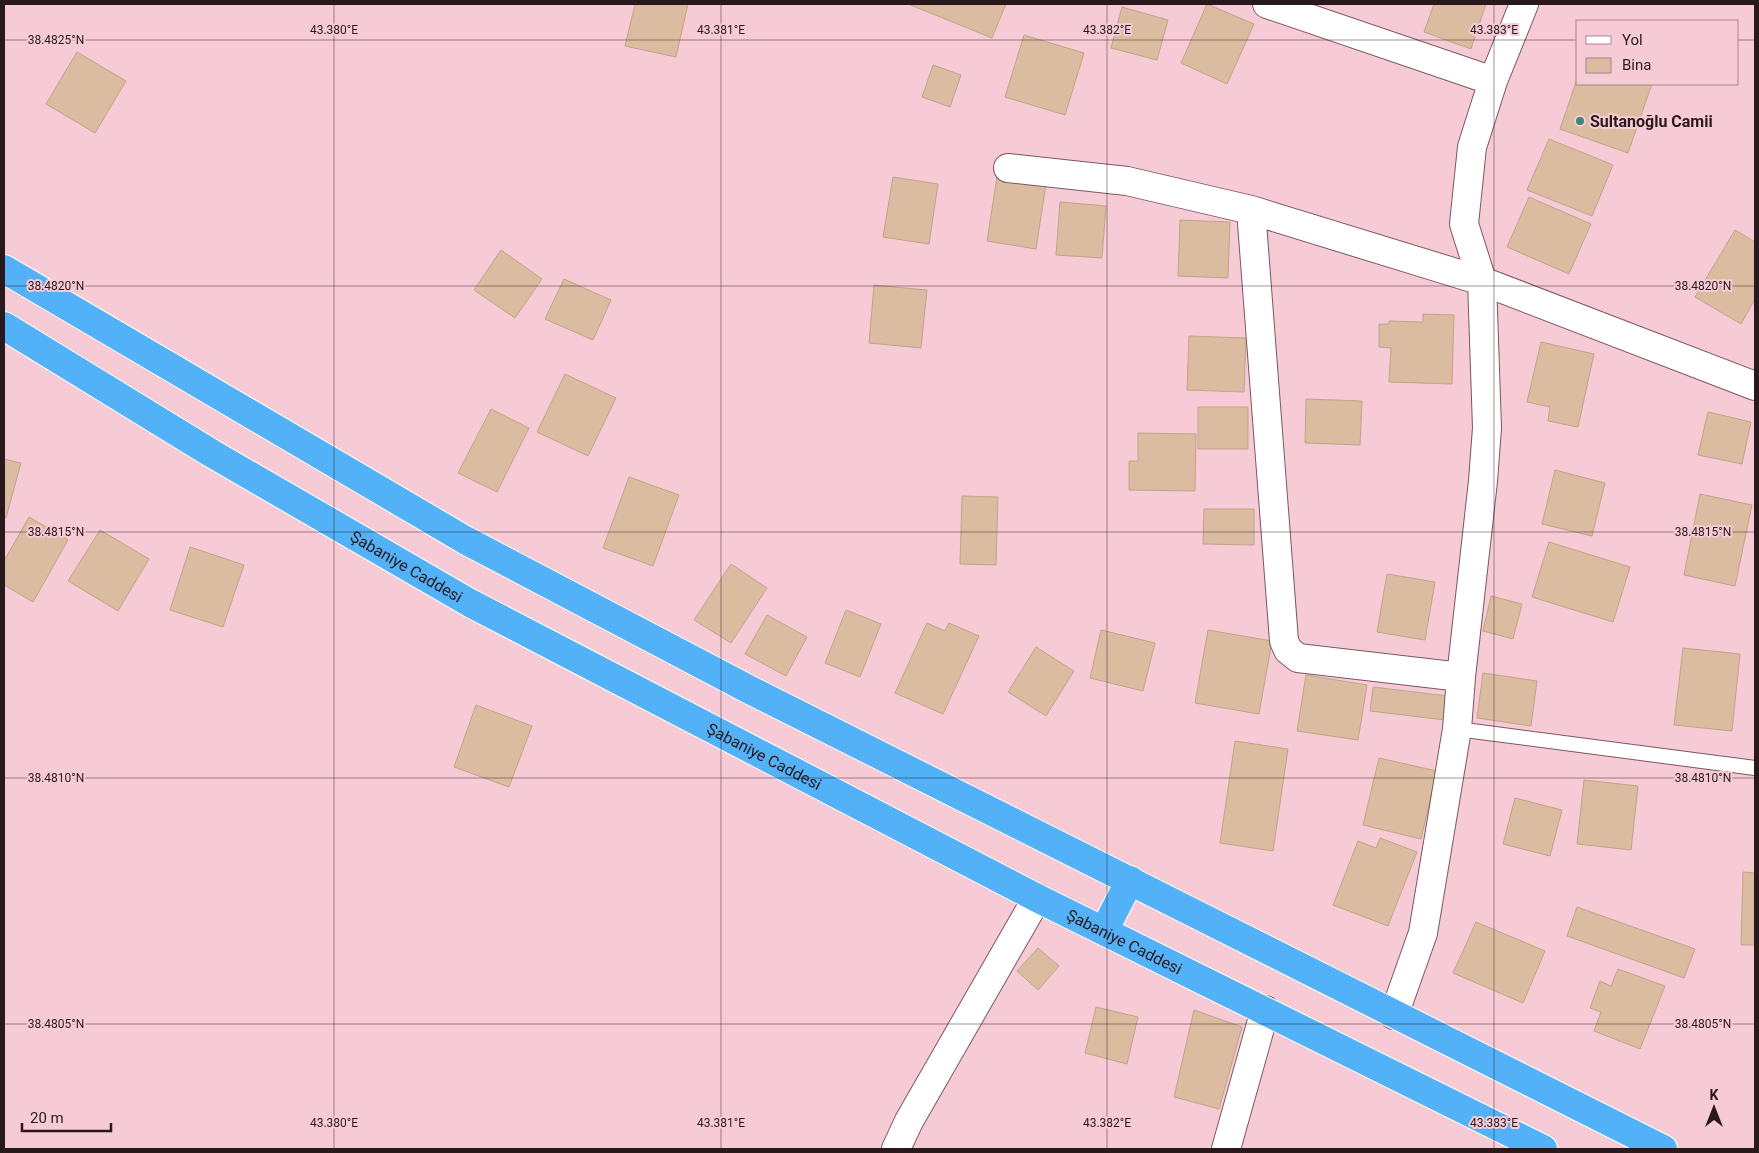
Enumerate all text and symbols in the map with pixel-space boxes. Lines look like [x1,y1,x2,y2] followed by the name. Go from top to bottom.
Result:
[1576,20,1739,85] legend
[310,23,358,37] text: 43.380°E
[697,23,745,37] text: 43.381°E
[1083,23,1131,37] text: 43.382°E
[1470,23,1518,37] text: 43.383°E
[1622,31,1643,49] text: Yol
[28,33,84,47] text: 38.4825°N
[1622,56,1651,74] text: Bina
[1590,112,1713,131] place label: Sultanoğlu Camii
[1574,115,1586,127] marker: Sultanoğlu Camii
[28,279,84,293] text: 38.4820°N
[1675,279,1731,293] text: 38.4820°N
[28,525,84,539] text: 38.4815°N
[1675,525,1731,539] text: 38.4815°N
[347,527,466,607] street label: Şabaniye Caddesi
[704,719,825,794] street label: Şabaniye Caddesi
[28,771,84,785] text: 38.4810°N
[1675,771,1731,785] text: 38.4810°N
[1063,905,1185,978] street label: Şabaniye Caddesi
[28,1017,84,1031] text: 38.4805°N
[1675,1017,1731,1031] text: 38.4805°N
[1689,1083,1739,1133] north arrow
[1710,1087,1719,1103] text: K
[22,1100,111,1132] scale bar
[30,1109,64,1127] text: 20 m
[310,1116,358,1130] text: 43.380°E
[697,1116,745,1130] text: 43.381°E
[1083,1116,1131,1130] text: 43.382°E
[1470,1116,1518,1130] text: 43.383°E

